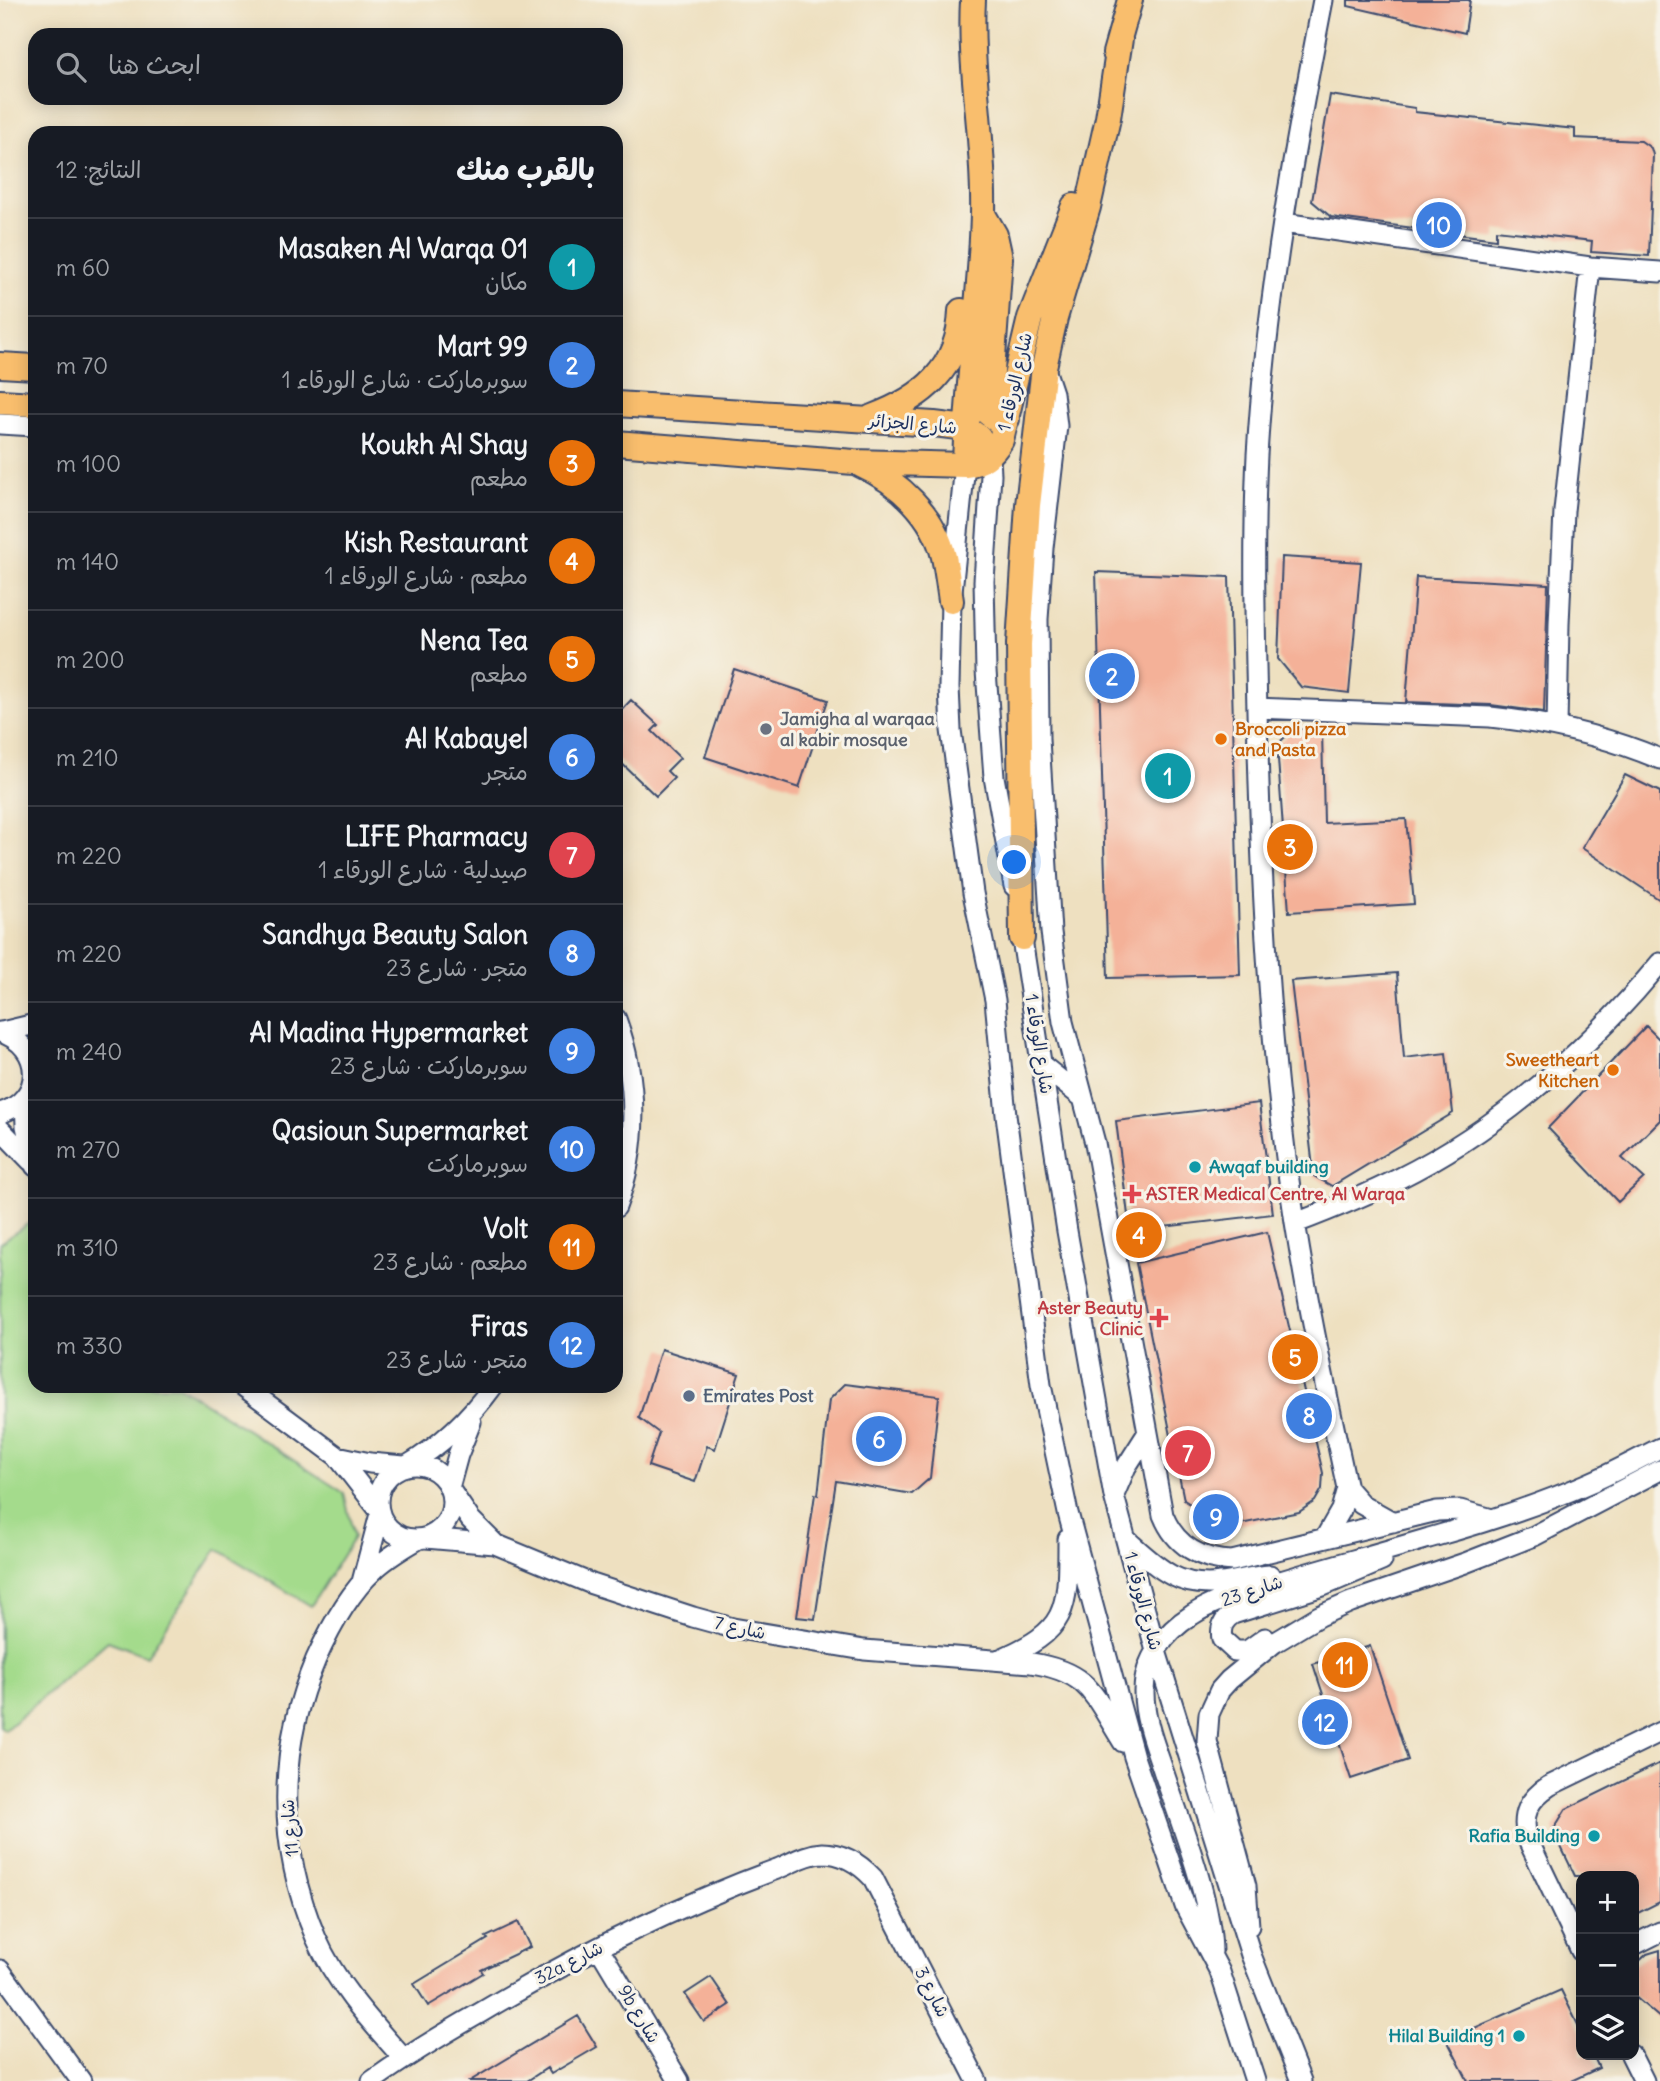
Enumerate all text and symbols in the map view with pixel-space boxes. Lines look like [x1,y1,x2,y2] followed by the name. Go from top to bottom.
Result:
[28,28,623,105] search box
[52,48,90,86] icon: search
[108,48,201,81] text: ابحث هنا
[456,150,595,188] text: بالقرب منك
[56,155,141,184] text: النتائج: 12
[1416,199,1462,251] pin: 10
[278,232,528,265] text: Masaken Al Warqa 01
[56,253,110,282] text: 60 m
[567,253,577,282] text: 1
[485,267,528,296] text: مكان
[437,330,528,363] text: 99 Mart
[992,330,1038,434] street label: شارع الورقاء 1
[56,351,108,380] text: 70 m
[566,351,578,380] text: 2
[282,365,528,394] text: سوبرماركت · شارع الورقاء 1
[866,408,958,440] street label: شارع الجزائر
[360,428,528,461] text: Koukh Al Shay
[56,449,121,478] text: 100 m
[565,449,579,478] text: 3
[470,463,528,492] text: مطعم
[344,526,528,559] text: Kish Restaurant
[56,547,119,576] text: 140 m
[565,547,579,576] text: 4
[325,561,528,590] text: مطعم · شارع الورقاء 1
[420,624,528,657] text: Nena Tea
[56,645,125,674] text: 200 m
[565,645,579,674] text: 5
[1089,650,1135,702] pin: 2
[470,659,528,688] text: مطعم
[780,707,935,751] place label: Jamigha al warqaa al kabir mosque
[1235,717,1346,761] place label: Broccoli pizza and Pasta
[758,721,774,737] marker: Jamigha al warqaa al kabir mosque
[405,722,528,755] text: Al Kabayel
[1213,731,1229,747] marker: Broccoli pizza and Pasta
[56,743,119,772] text: 210 m
[565,743,579,772] text: 6
[1145,750,1191,802] pin: 1
[483,757,528,786] text: متجر
[345,820,528,853] text: LIFE Pharmacy
[1267,821,1313,873] pin: 3
[56,841,122,870] text: 220 m
[566,841,578,870] text: 7
[997,845,1031,879] your location
[318,855,528,884] text: صيدلية · شارع الورقاء 1
[262,918,528,951] text: Sandhya Beauty Salon
[56,939,122,968] text: 220 m
[565,939,579,968] text: 8
[386,953,528,982] text: متجر · شارع 23
[1019,992,1059,1096] street label: شارع الورقاء 1
[249,1016,528,1049] text: Al Madina Hypermarket
[56,1037,122,1066] text: 240 m
[565,1037,579,1066] text: 9
[1506,1048,1600,1092] place label: Sweetheart Kitchen
[330,1051,528,1080] text: سوبرماركت · شارع 23
[1605,1062,1621,1078] marker: Sweetheart Kitchen
[272,1114,528,1147] text: Qasioun Supermarket
[56,1135,121,1164] text: 270 m
[560,1135,584,1164] text: 10
[427,1149,528,1178] text: سوبرماركت
[1209,1155,1329,1178] place label: Awqaf building
[1187,1159,1203,1175] marker: Awqaf building
[1146,1182,1405,1205] place label: ASTER Medical Centre, Al Warqa
[1124,1186,1140,1202] marker: ASTER Medical Centre, Al Warqa
[1116,1209,1162,1261] pin: 4
[484,1212,528,1245] text: Volt
[56,1233,119,1262] text: 310 m
[563,1233,581,1262] text: 11
[373,1247,528,1276] text: مطعم · شارع 23
[1038,1296,1143,1340] place label: Aster Beauty Clinic
[1149,1308,1169,1328] marker: Aster Beauty Clinic
[470,1310,528,1343] text: Firas
[56,1331,123,1360] text: 330 m
[561,1331,583,1360] text: 12
[1272,1331,1318,1383] pin: 5
[386,1345,528,1374] text: متجر · شارع 23
[703,1384,815,1407] place label: Emirates Post
[681,1388,697,1404] marker: Emirates Post
[1286,1390,1332,1442] pin: 8
[856,1413,902,1465] pin: 6
[1165,1427,1211,1479] pin: 7
[1193,1491,1239,1543] pin: 9
[1118,1549,1168,1653] street label: شارع الورقاء 1
[1218,1570,1286,1612] street label: شارع 23
[712,1611,768,1645] street label: شارع 7
[1322,1639,1368,1691] pin: 11
[1302,1696,1348,1748] pin: 12
[276,1798,304,1858] street label: شارع 11
[1468,1824,1580,1847] place label: Rafia Building
[1586,1828,1602,1844] marker: Rafia Building
[1576,1871,1639,2060] map controls
[1576,1871,1639,1934] button: +
[1576,1934,1639,1997] button: −
[531,1936,607,1990] street label: 32a شارع
[909,1963,955,2021] street label: شارع 3
[612,1981,666,2047] street label: 9b شارع
[1576,1997,1639,2060] button: layers
[1389,2024,1505,2047] place label: Hilal Building 1
[1511,2028,1527,2044] marker: Hilal Building 1

